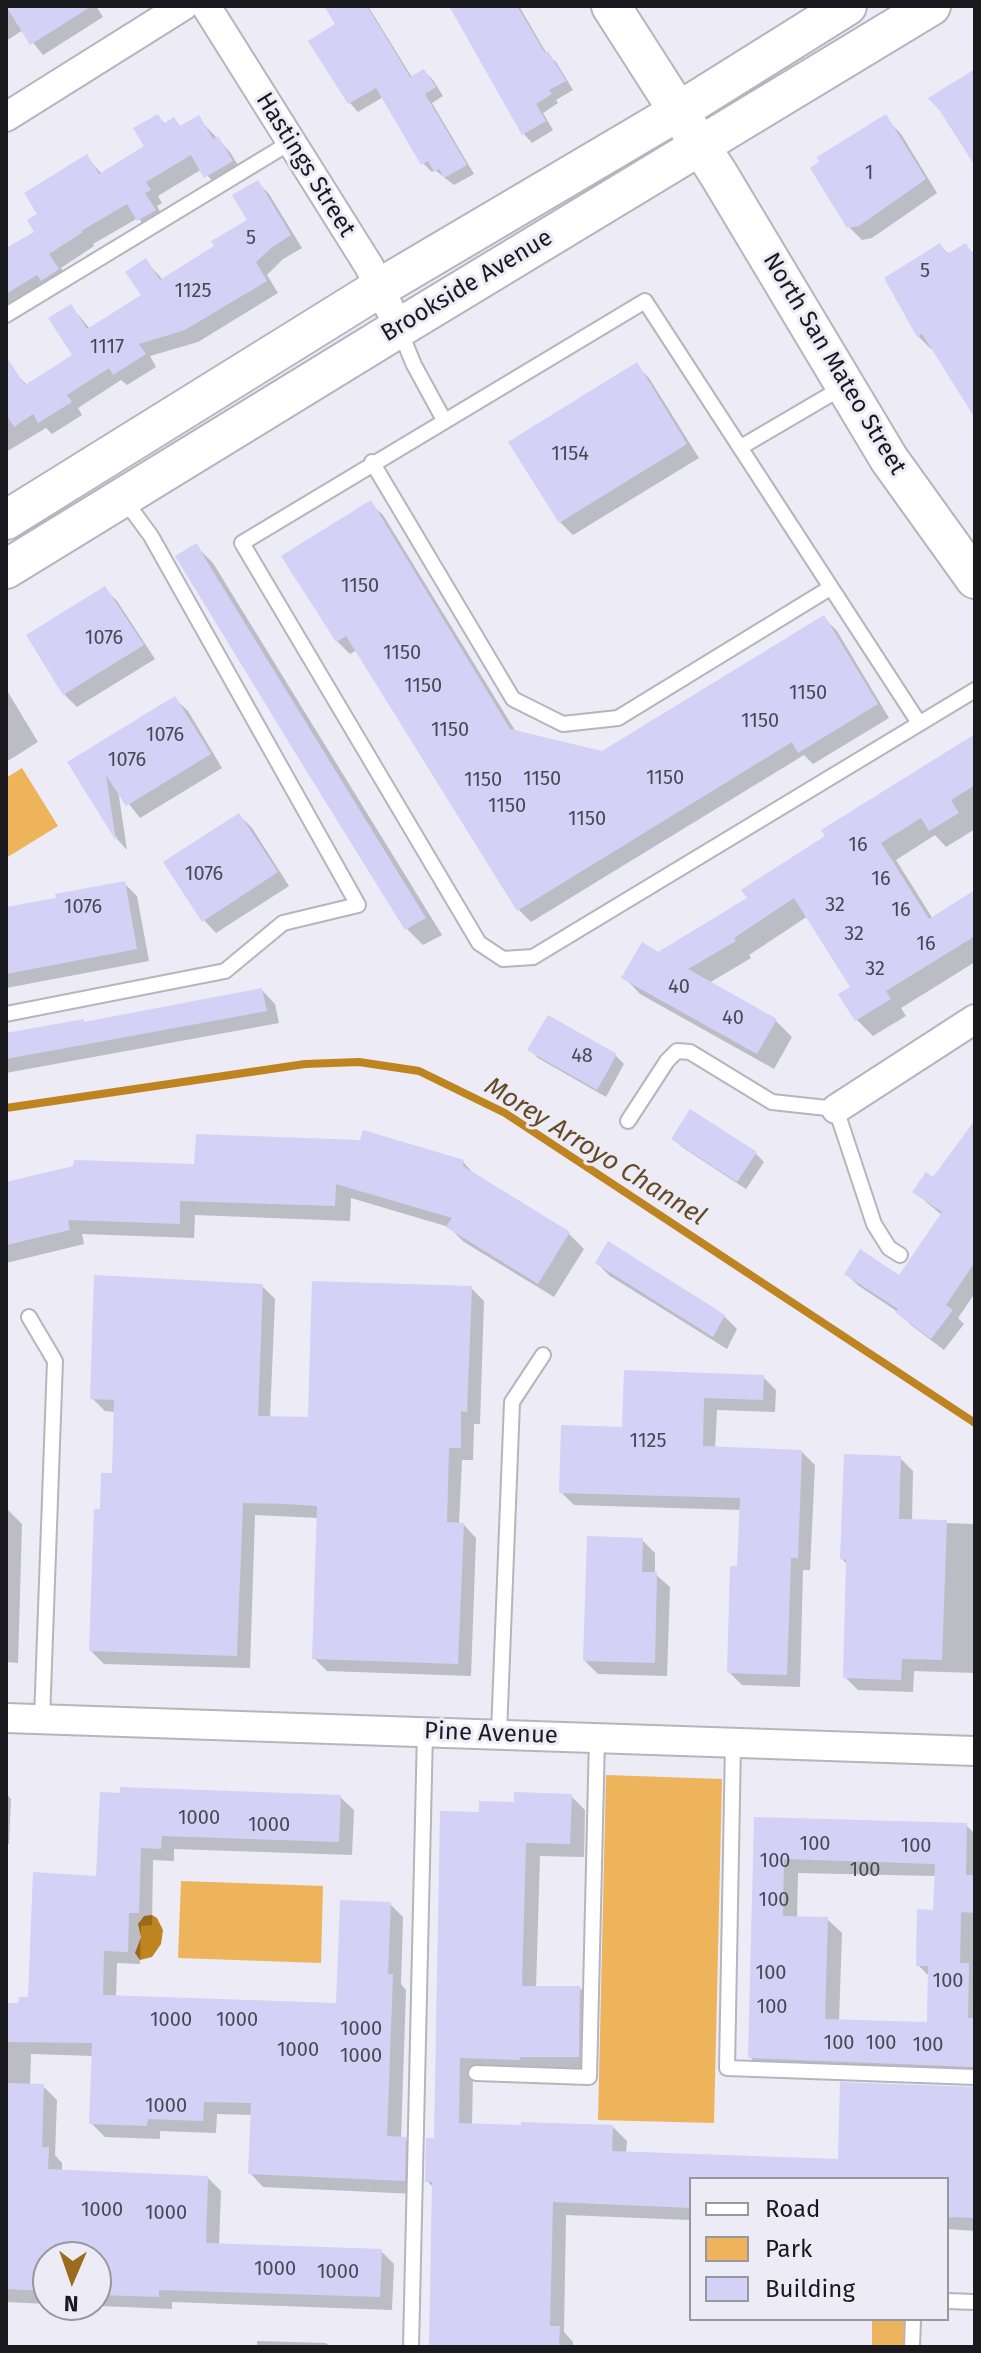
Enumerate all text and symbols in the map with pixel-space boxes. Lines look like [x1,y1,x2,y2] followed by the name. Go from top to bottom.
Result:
[249,87,361,243] street label: Hastings Street
[865,161,873,185] house number: 1
[376,224,558,348] street label: Brookside Avenue
[246,226,256,250] house number: 5
[756,248,912,480] street label: North San Mateo Street
[920,259,930,283] house number: 5
[175,279,211,303] house number: 1125
[90,335,124,359] house number: 1117
[551,442,589,466] house number: 1154
[341,574,379,598] house number: 1150
[85,626,123,650] house number: 1076
[383,641,421,665] house number: 1150
[404,674,442,698] house number: 1150
[789,681,827,705] house number: 1150
[741,709,779,733] house number: 1150
[431,718,469,742] house number: 1150
[146,723,184,747] house number: 1076
[108,748,146,772] house number: 1076
[646,766,684,790] house number: 1150
[523,767,561,791] house number: 1150
[464,768,502,792] house number: 1150
[488,794,526,818] house number: 1150
[568,807,606,831] house number: 1150
[848,833,868,857] house number: 16
[185,862,223,886] house number: 1076
[871,867,891,891] house number: 16
[825,893,845,917] house number: 32
[64,895,102,919] house number: 1076
[891,898,911,922] house number: 16
[844,922,864,946] house number: 32
[916,932,936,956] house number: 16
[865,957,885,981] house number: 32
[668,975,690,999] house number: 40
[722,1006,744,1030] house number: 40
[571,1044,593,1068] house number: 48
[479,1071,711,1233] water label: Morey Arroyo Channel
[630,1429,666,1453] house number: 1125
[424,1717,558,1751] street label: Pine Avenue
[178,1806,220,1830] house number: 1000
[248,1813,290,1837] house number: 1000
[800,1832,830,1856] house number: 100
[901,1834,931,1858] house number: 100
[760,1849,790,1873] house number: 100
[850,1858,880,1882] house number: 100
[759,1888,789,1912] house number: 100
[756,1961,786,1985] house number: 100
[933,1969,963,1993] house number: 100
[757,1995,787,2019] house number: 100
[150,2008,192,2032] house number: 1000
[216,2008,258,2032] house number: 1000
[340,2017,382,2041] house number: 1000
[824,2031,854,2055] house number: 100
[866,2031,896,2055] house number: 100
[913,2033,943,2057] house number: 100
[277,2038,319,2062] house number: 1000
[340,2044,382,2068] house number: 1000
[145,2094,187,2118] house number: 1000
[689,2177,949,2321] legend
[765,2195,820,2223] text: Road
[81,2198,123,2222] house number: 1000
[145,2201,187,2225] house number: 1000
[765,2235,812,2263] text: Park
[32,2241,112,2321] north arrow
[254,2257,296,2281] house number: 1000
[317,2260,359,2284] house number: 1000
[765,2275,855,2303] text: Building
[63,2290,79,2317] text: N

